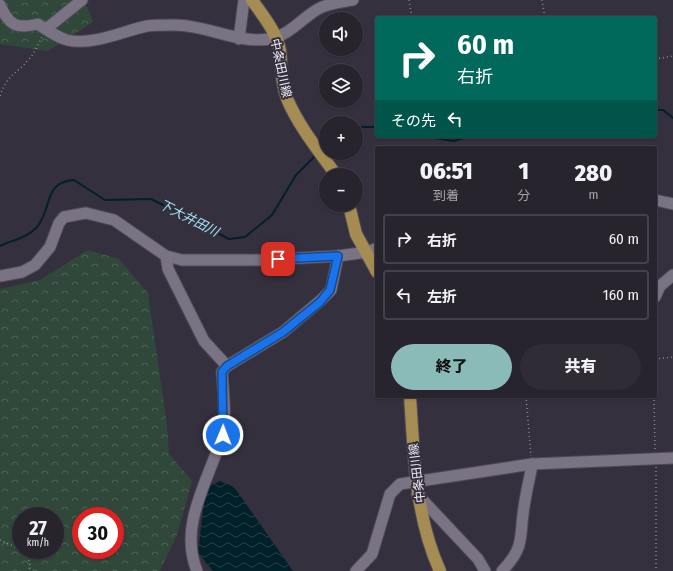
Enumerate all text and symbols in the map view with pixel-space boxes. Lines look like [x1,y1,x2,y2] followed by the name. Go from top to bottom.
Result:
[319,12,363,212] map controls
[319,12,363,56] button: sound
[457,28,514,61] text: 60 m
[391,32,443,84] icon: right
[268,37,294,99] street label: 中条田川線
[319,64,363,108] button: layers
[457,66,493,88] text: 右折
[444,108,466,130] icon: left
[391,112,436,130] text: その先
[319,116,363,160] button: +
[420,157,473,185] text: 06:51
[518,157,529,185] text: 1
[575,159,612,187] text: 280
[319,168,363,212] button: −
[589,187,599,202] text: m
[433,188,459,203] text: 到着
[517,188,530,203] text: 分
[157,197,223,240] water label: 下大井田川
[393,228,415,250] icon: right
[609,230,639,248] text: 60 m
[427,232,457,250] text: 右折
[261,242,295,276] pin
[267,248,289,270] icon: arrive
[393,284,415,306] icon: left
[603,286,639,304] text: 160 m
[427,288,457,306] text: 左折
[391,344,512,390] button: 終了
[520,344,641,390] button: 共有
[202,414,244,456] position arrow
[406,442,428,504] street label: 中条田川線
[72,507,124,559] speed limit sign: 30
[29,516,47,540] text: 27
[27,537,49,549] text: km/h

